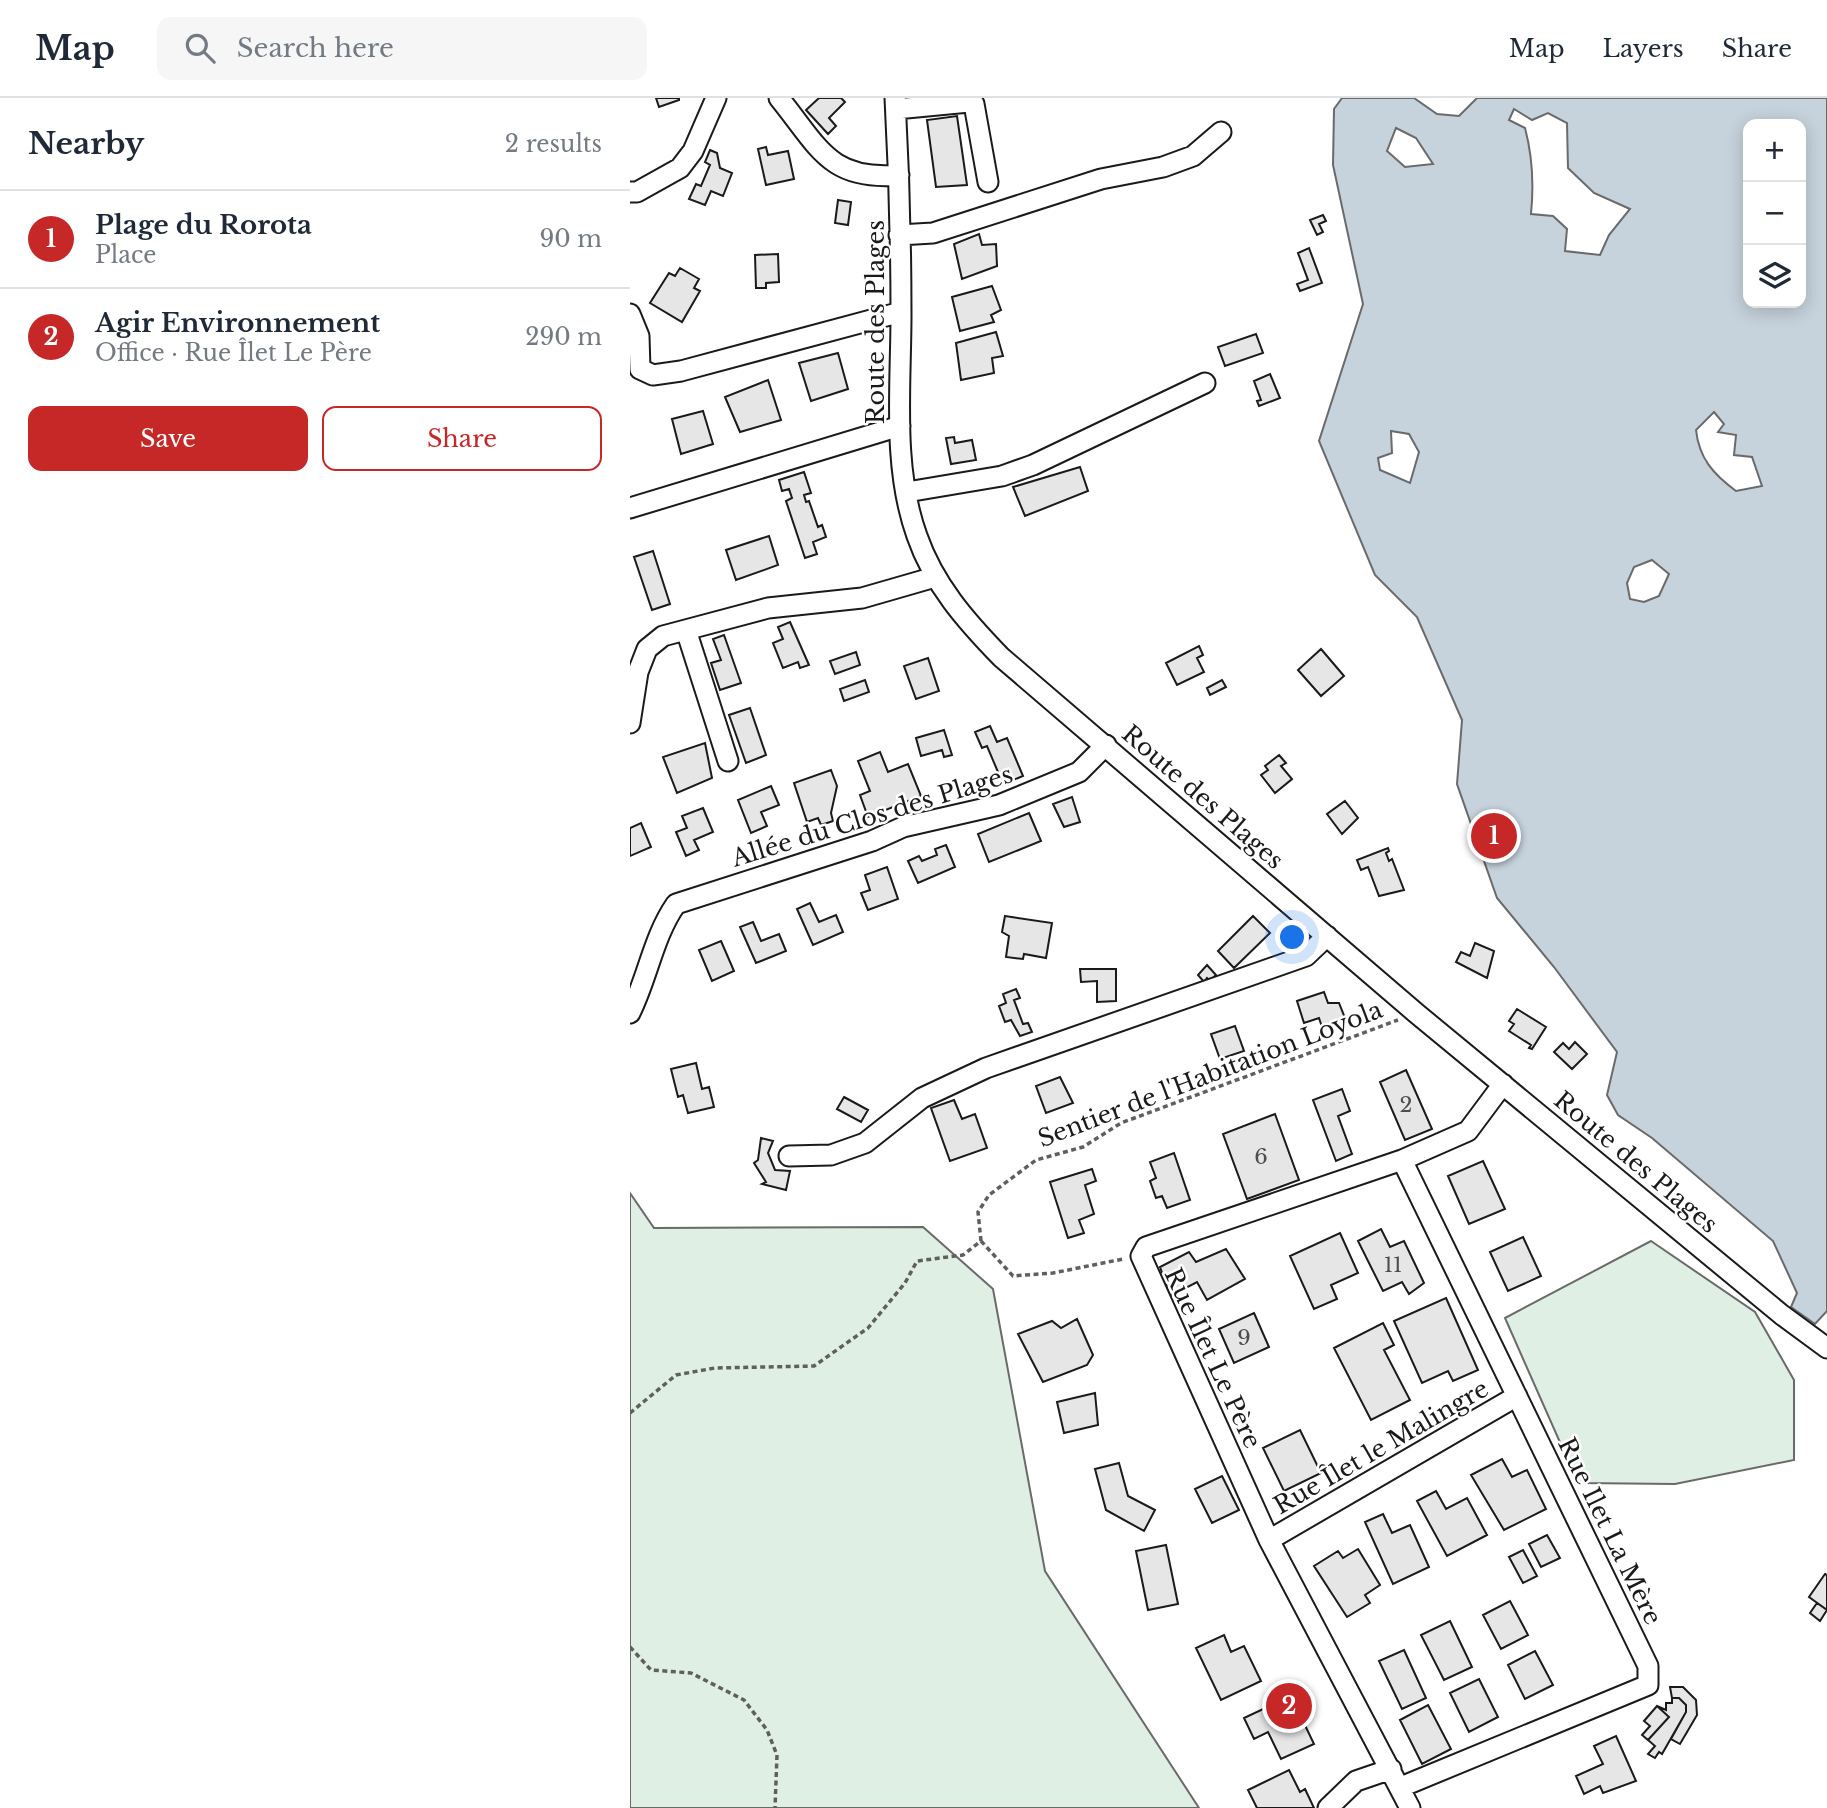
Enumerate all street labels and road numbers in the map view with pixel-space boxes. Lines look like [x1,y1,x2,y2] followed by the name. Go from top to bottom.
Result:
[861,220,890,424] street label: Route des Plages
[1116,719,1290,875] street label: Route des Plages
[727,759,1016,873] street label: Allée du Clos des Plages
[1034,995,1387,1153] street label: Sentier de l'Habitation Loyola
[1548,1085,1724,1239] street label: Route des Plages
[1159,1263,1268,1453] street label: Rue Îlet Le Père
[1268,1373,1493,1520] street label: Rue Îlet le Malingre
[1552,1433,1668,1629] street label: Rue Ilet La Mère

